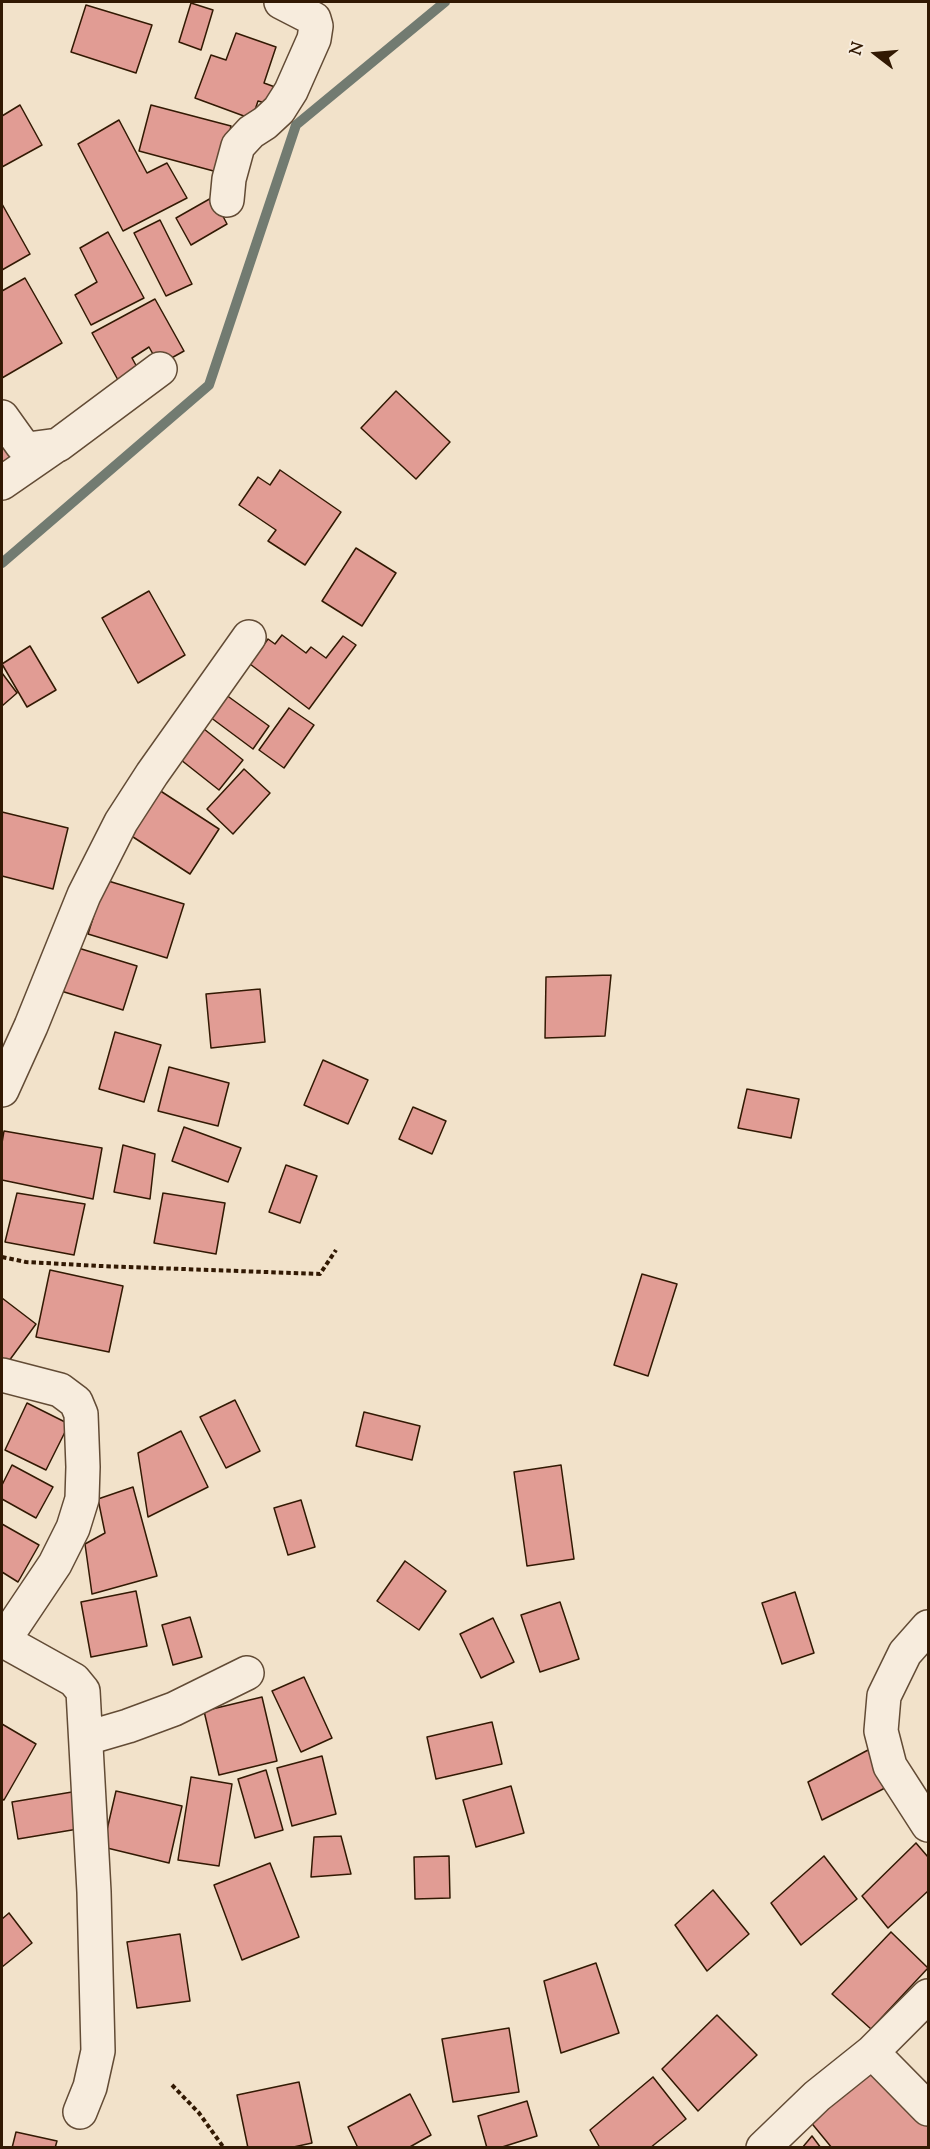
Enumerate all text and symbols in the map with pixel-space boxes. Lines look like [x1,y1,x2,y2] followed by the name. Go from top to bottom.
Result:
[846,24,906,84] north arrow
[845,40,871,58] text: N

